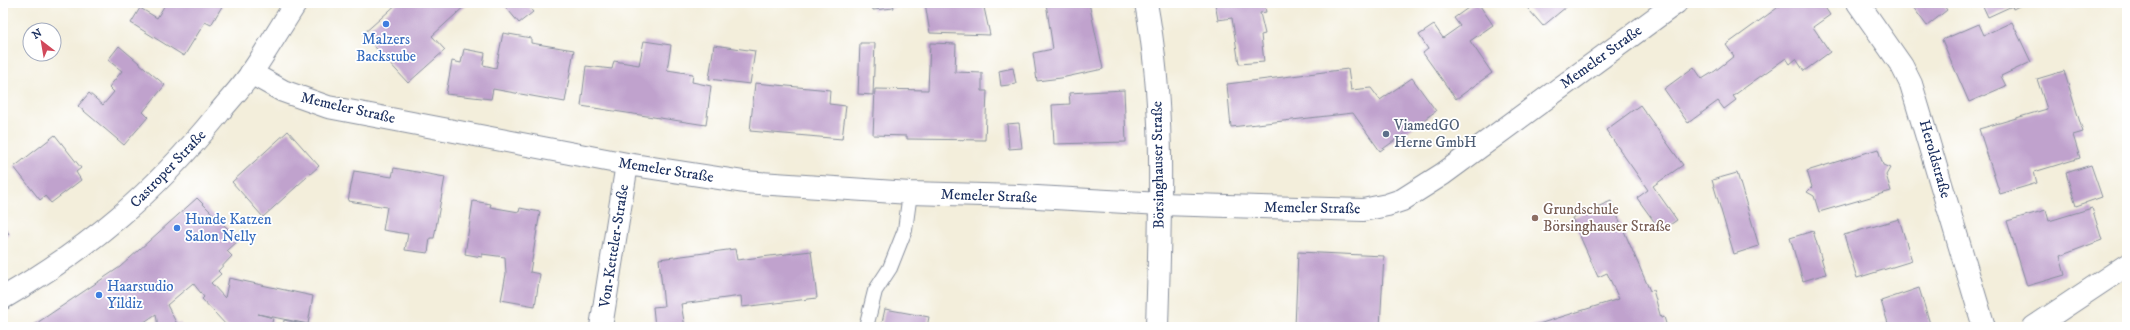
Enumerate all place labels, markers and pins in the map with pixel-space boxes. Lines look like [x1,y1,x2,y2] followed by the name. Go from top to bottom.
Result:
[381,19,391,29] marker: Malzers Backstube
[356,30,416,66] place label: Malzers Backstube
[1393,116,1477,152] place label: ViamedGO Herne GmbH
[1381,129,1391,139] marker: ViamedGO Herne GmbH
[1543,200,1671,236] place label: Grundschule Börsinghauser Straße
[185,210,272,246] place label: Hunde Katzen Salon Nelly
[1530,213,1540,223] marker: Grundschule Börsinghauser Straße
[172,223,182,233] marker: Hunde Katzen Salon Nelly
[107,277,174,313] place label: Haarstudio Yildiz
[94,290,104,300] marker: Haarstudio Yildiz

